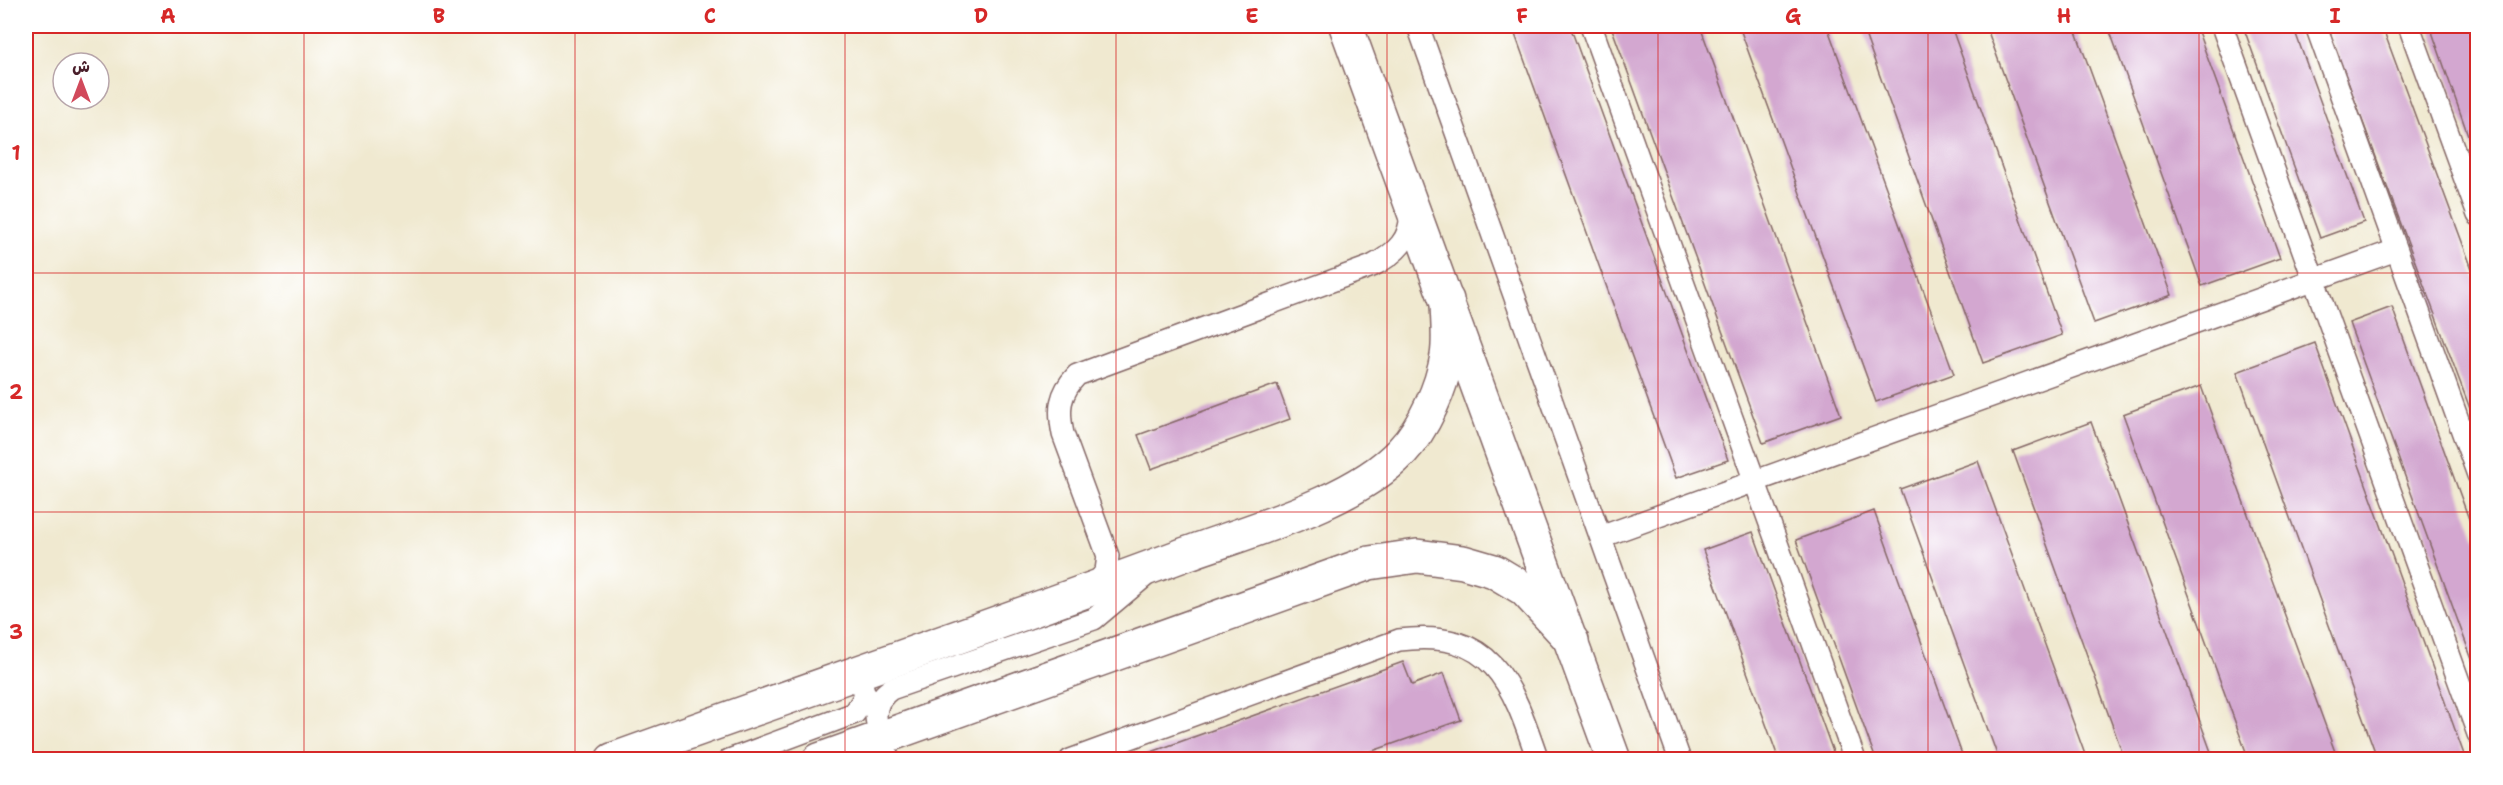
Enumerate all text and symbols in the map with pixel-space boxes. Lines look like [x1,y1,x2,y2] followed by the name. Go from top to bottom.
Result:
[160,3,176,29] text: A
[433,3,445,29] text: B
[704,3,716,29] text: C
[974,3,988,29] text: D
[1245,3,1259,29] text: E
[1516,3,1528,29] text: F
[1785,3,1801,29] text: G
[2057,3,2071,29] text: H
[2329,3,2341,29] text: I
[51,51,111,111] north arrow
[72,56,90,77] text: ش
[11,140,21,166] text: 1
[9,379,23,405] text: 2
[9,619,23,645] text: 3

